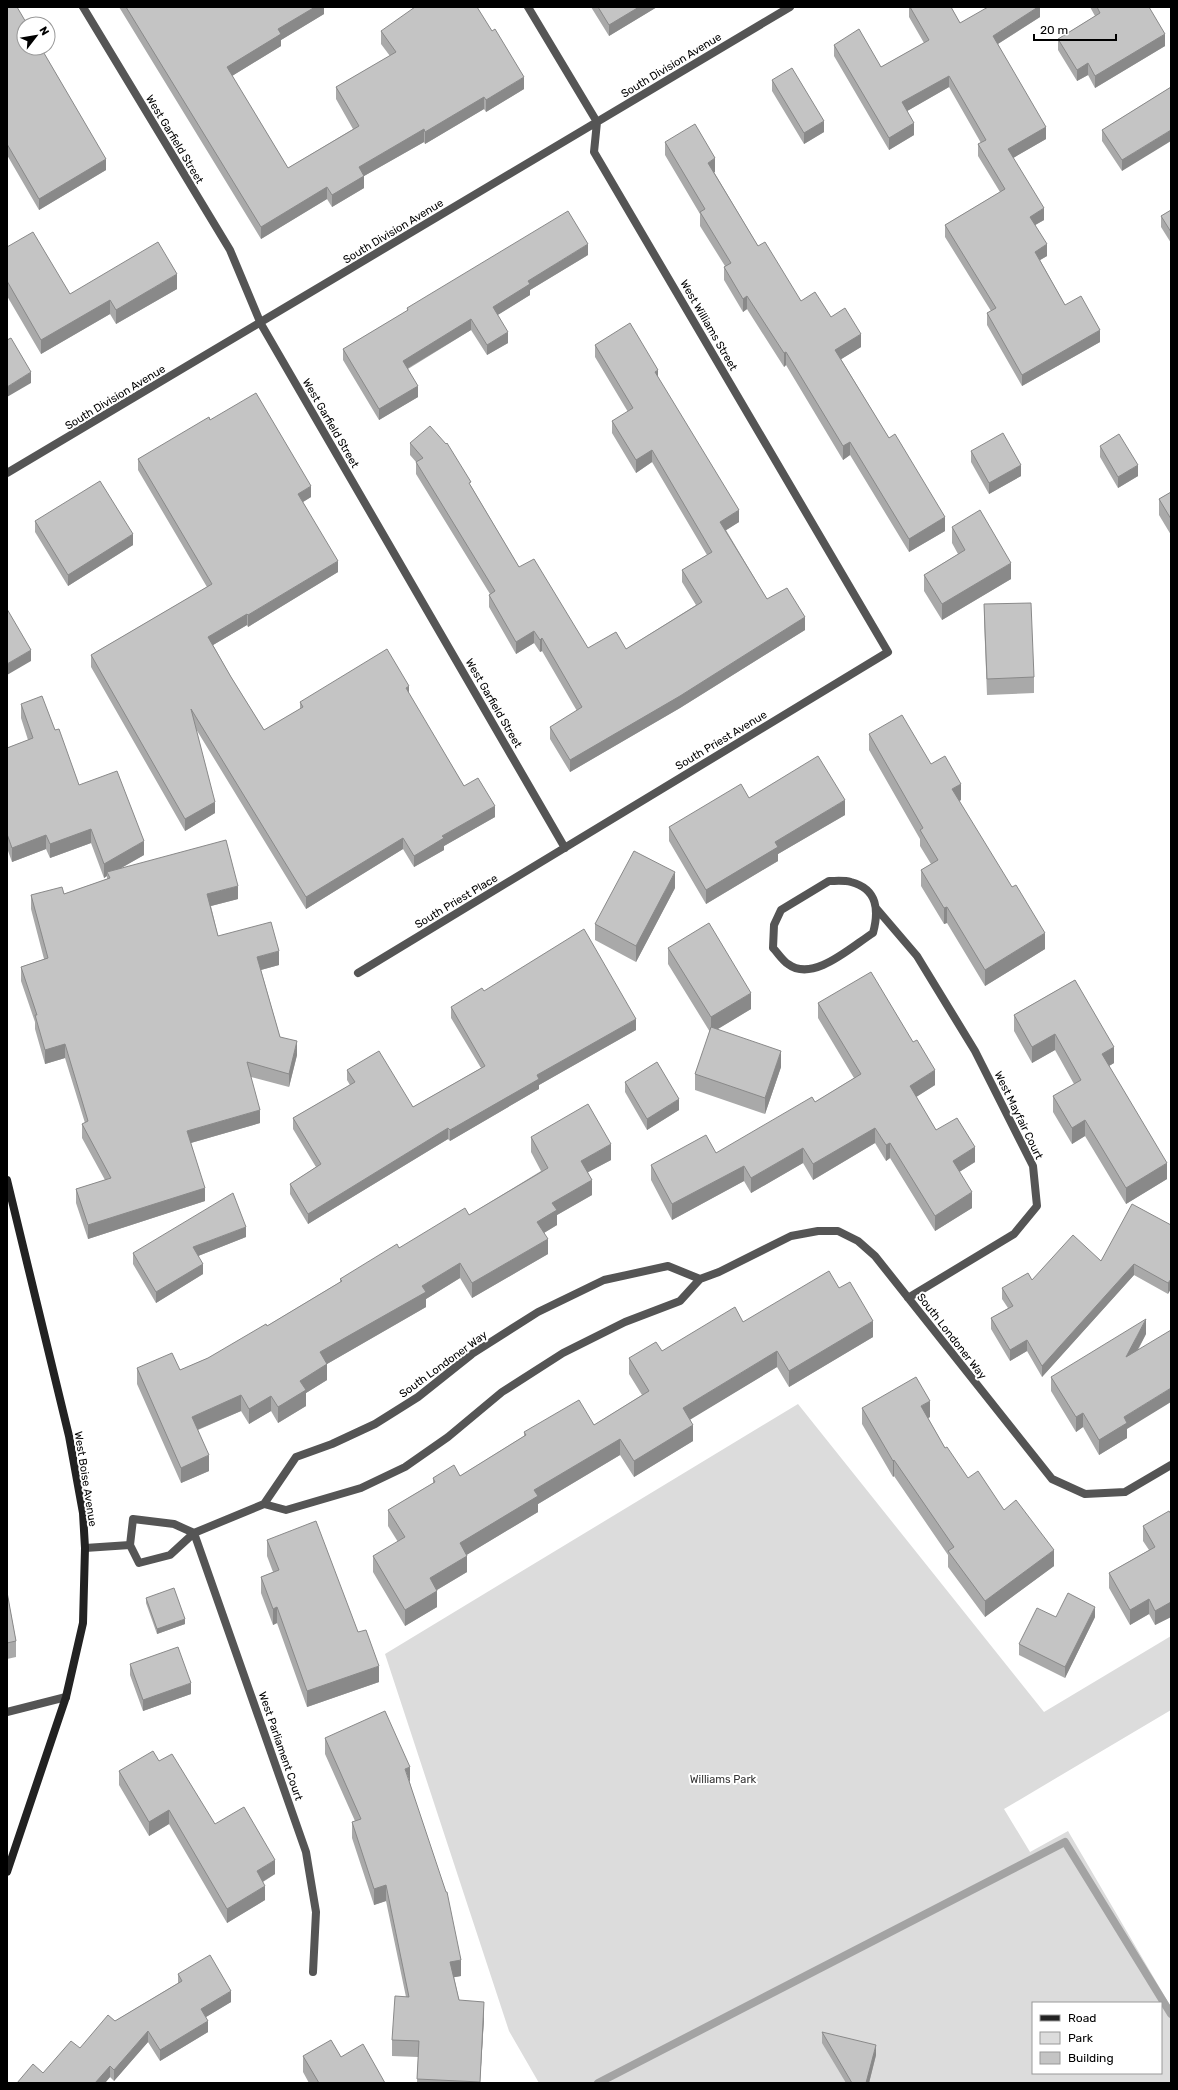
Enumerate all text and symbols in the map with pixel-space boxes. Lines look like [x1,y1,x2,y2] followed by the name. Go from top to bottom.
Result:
[16,16,56,56] north arrow
[1034,16,1116,42] scale bar
[1040,23,1068,37] text: 20 m
[37,24,52,38] text: N
[619,30,724,101] street label: South Division Avenue
[143,93,207,186] street label: West Garfield Street
[341,196,446,267] street label: South Division Avenue
[677,278,740,374] street label: West Williams Street
[63,362,168,433] street label: South Division Avenue
[300,376,362,471] street label: West Garfield Street
[463,656,525,751] street label: West Garfield Street
[673,708,769,773] street label: South Priest Avenue
[413,872,500,931] street label: South Priest Place
[992,1069,1046,1162] street label: West Mayfair Court
[914,1291,989,1382] street label: South Londoner Way
[397,1328,490,1401] street label: South Londoner Way
[72,1430,99,1528] street label: West Boise Avenue
[256,1690,305,1803] street label: West Parliament Court
[690,1773,757,1786] park label: Williams Park
[1032,2002,1162,2074] legend
[1068,2011,1096,2025] text: Road
[1068,2031,1094,2045] text: Park
[1068,2051,1114,2065] text: Building

